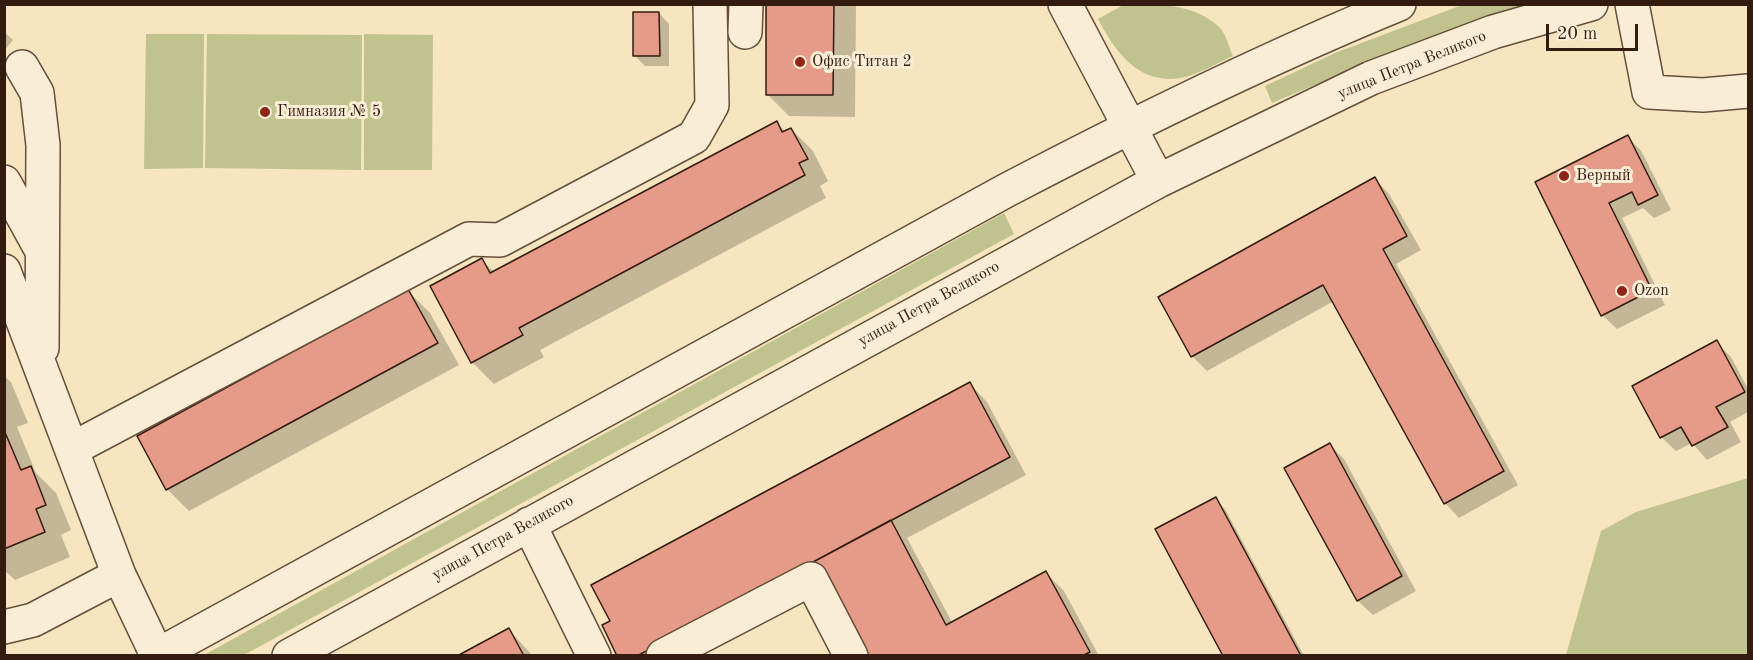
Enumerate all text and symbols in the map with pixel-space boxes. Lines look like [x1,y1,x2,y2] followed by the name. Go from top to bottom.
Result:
[1549,12,1640,50] scale bar
[1557,25,1597,43] text: 20 m
[1335,26,1489,104] street label: улица Петра Великого
[812,52,912,72] place label: Офис Титан 2
[793,55,807,69] marker: Офис Титан 2
[277,102,381,122] place label: Гимназия № 5
[258,105,272,119] marker: Гимназия № 5
[1576,166,1631,186] place label: Верный
[1557,169,1571,183] marker: Верный
[855,257,1003,351] street label: улица Петра Великого
[1634,281,1669,301] place label: Ozon
[1615,284,1629,298] marker: Ozon
[429,491,577,585] street label: улица Петра Великого

